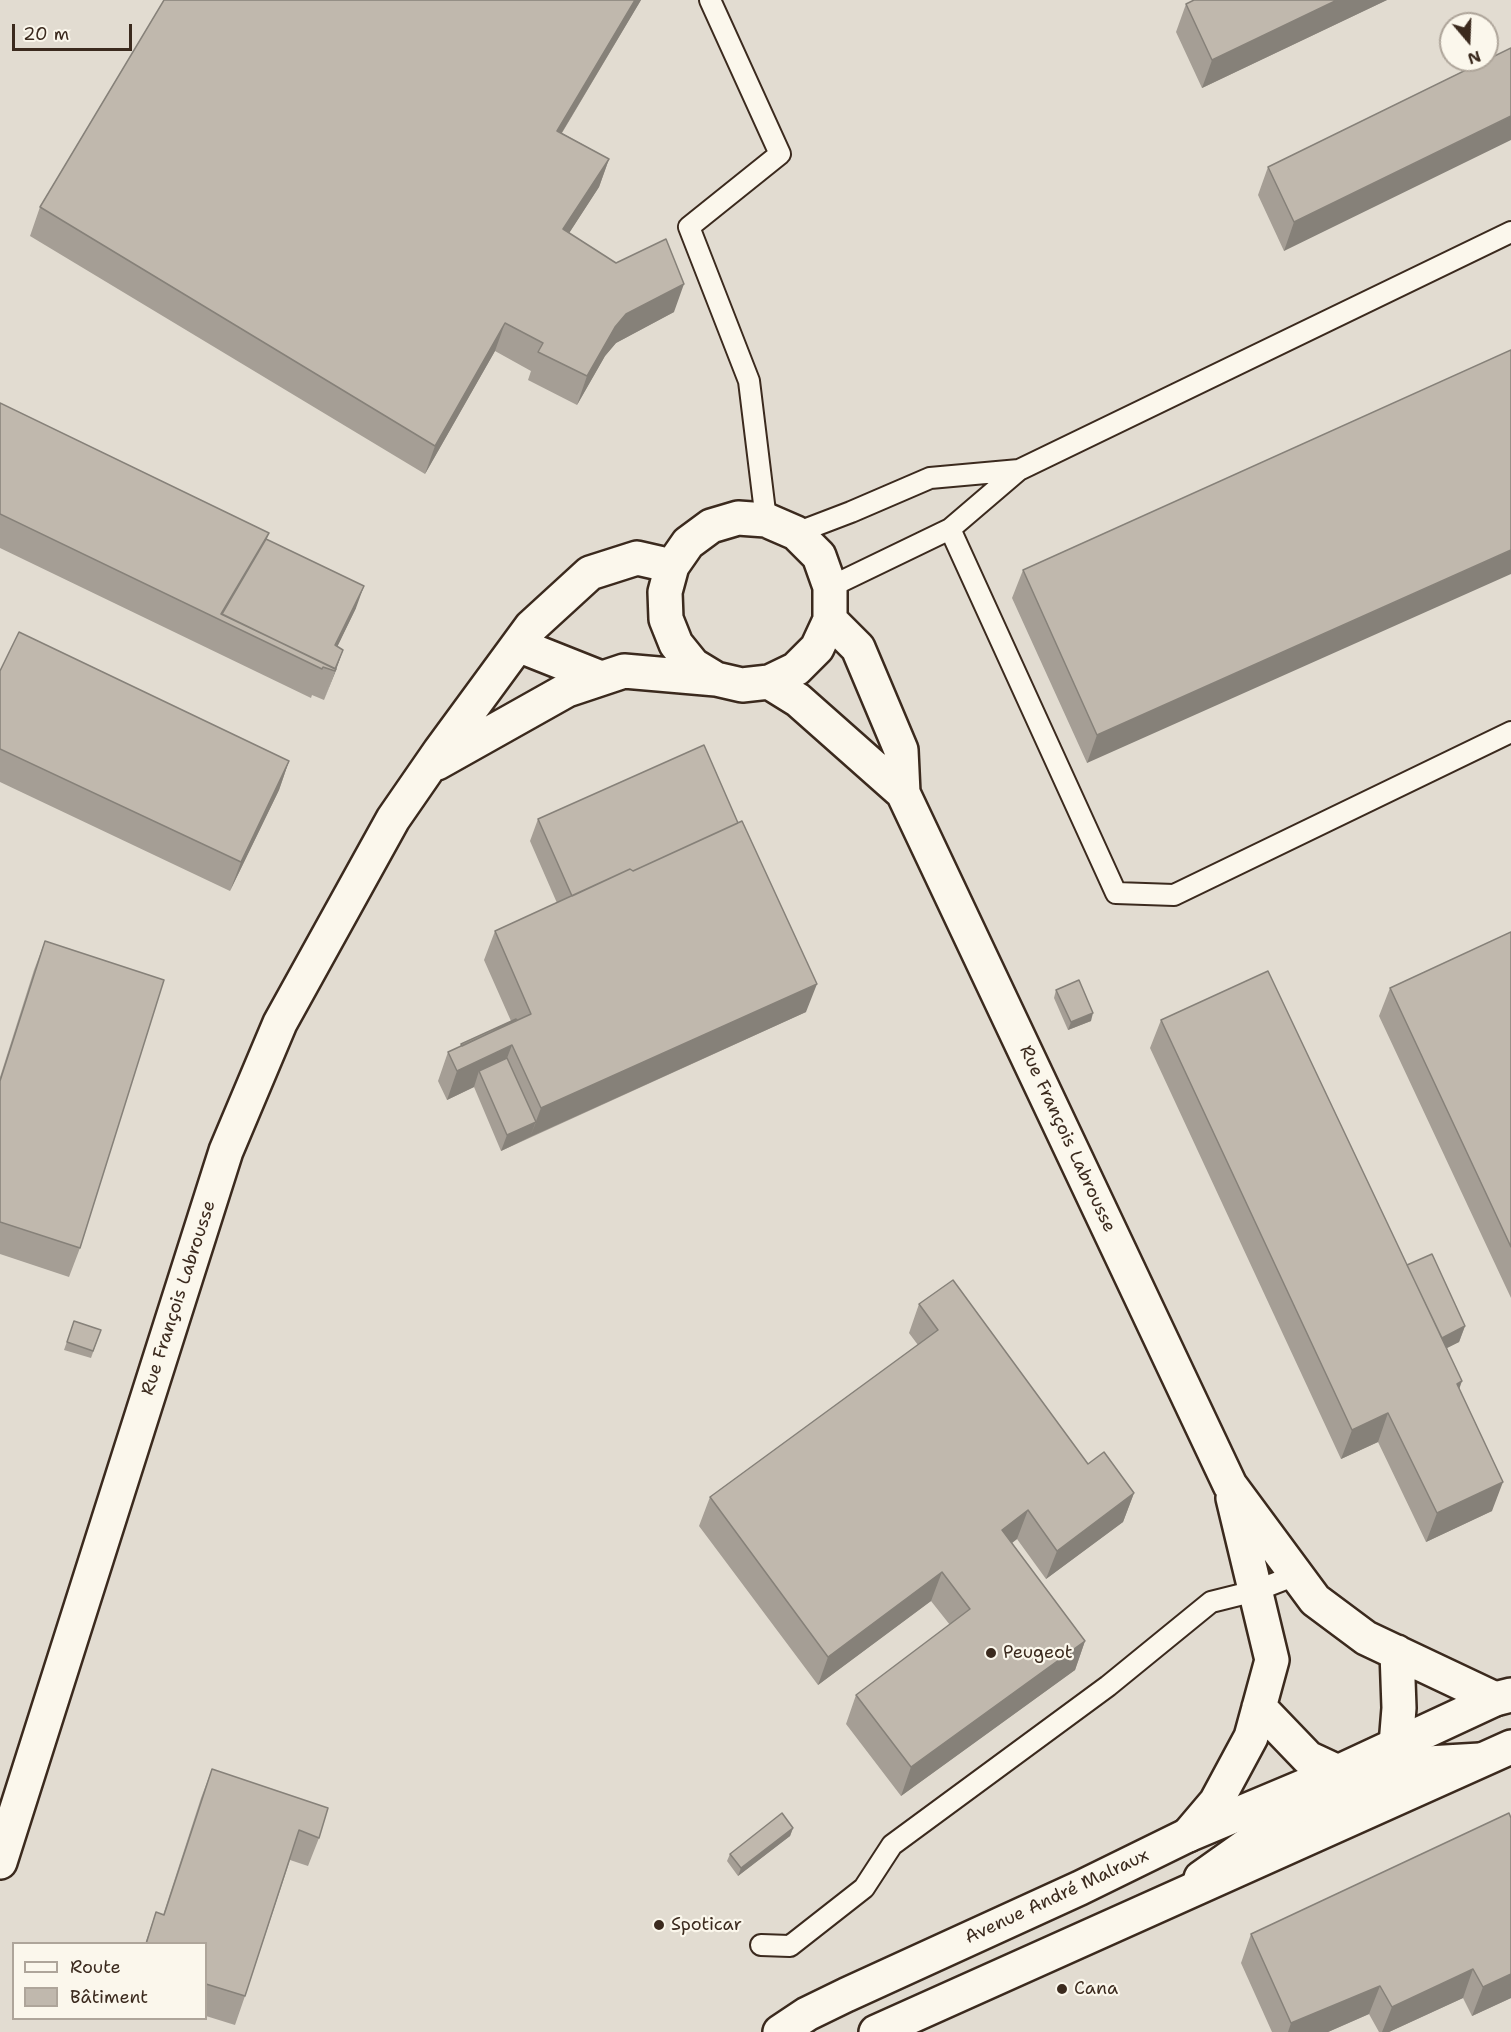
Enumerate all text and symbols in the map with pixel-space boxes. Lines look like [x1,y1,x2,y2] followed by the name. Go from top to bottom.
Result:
[15,12,135,50] scale bar
[1439,12,1499,72] north arrow
[23,22,69,46] text: 20 m
[1465,46,1484,70] text: N
[1014,1042,1120,1236] street label: Rue François Labrousse
[137,1198,221,1398] street label: Rue François Labrousse
[1003,1642,1073,1664] place label: Peugeot
[984,1646,998,1660] marker: Peugeot
[962,1845,1152,1949] street label: Avenue André Malraux
[671,1914,742,1936] place label: Spoticar
[652,1918,666,1932] marker: Spoticar
[12,1942,207,2020] legend
[70,1955,121,1979] text: Route
[1074,1978,1118,2000] place label: Cana
[1055,1982,1069,1996] marker: Cana
[70,1985,148,2009] text: Bâtiment

